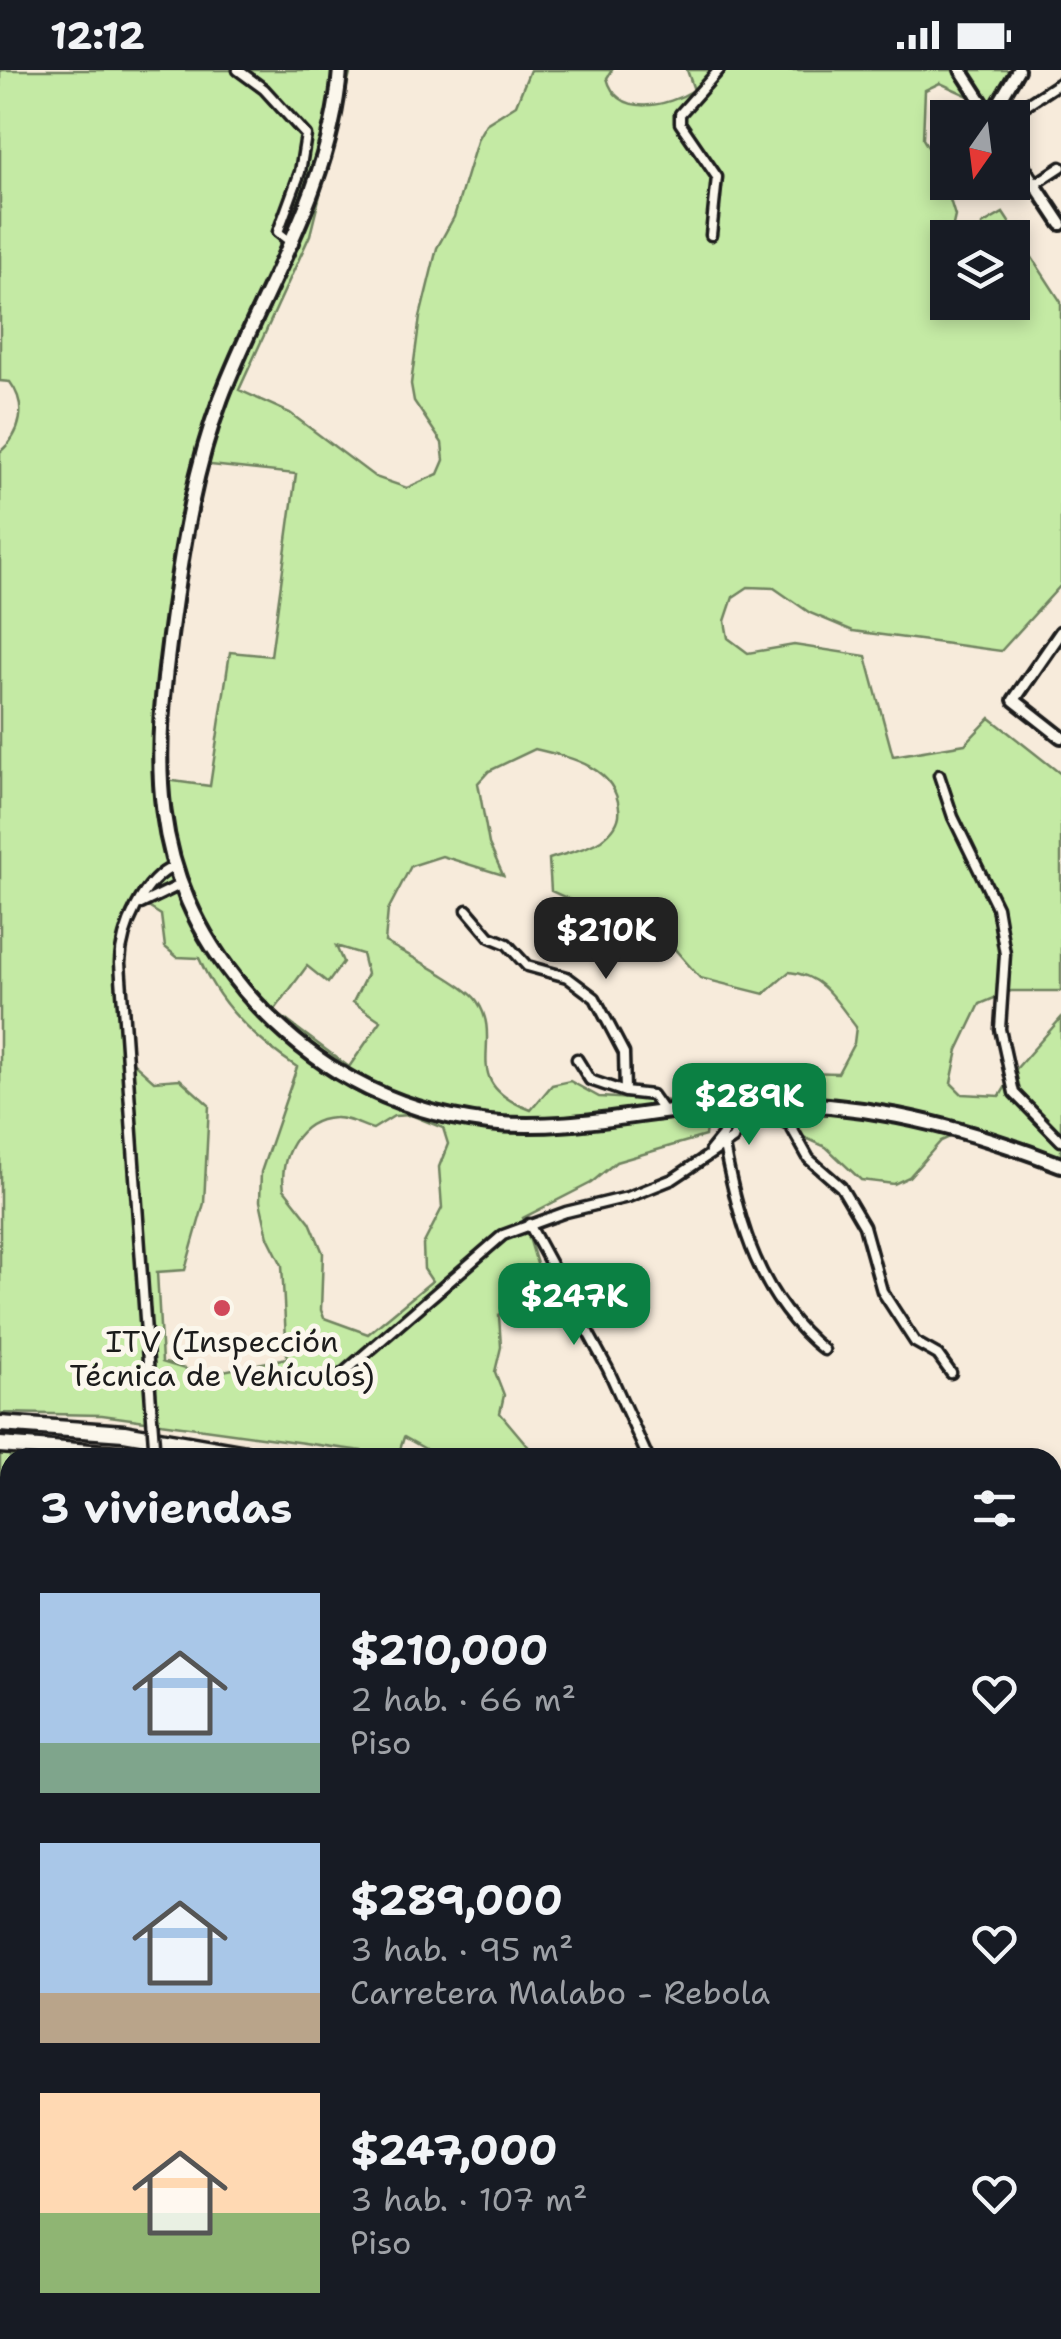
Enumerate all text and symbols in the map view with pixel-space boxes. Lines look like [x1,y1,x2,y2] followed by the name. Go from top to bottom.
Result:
[50,10,145,61] text: 12:12
[930,100,1030,200] north arrow
[930,100,1030,320] map controls
[930,220,1030,320] button: layers
[536,897,676,982] pin: $210K
[556,908,656,951] text: $210K
[679,1063,819,1148] pin: $289K
[694,1074,804,1117] text: $289K
[504,1263,644,1348] pin: $247K
[520,1274,628,1317] text: $247K
[211,1297,233,1319] marker: ITV (Inspección Técnica de Vehículos)
[69,1321,375,1396] place label: ITV (Inspección Técnica de Vehículos)
[40,1480,292,1536] text: 3 viviendas
[967,1481,1022,1536] icon: filters
[350,1622,548,1678] text: $210,000
[120,1633,240,1753] icon: home
[967,1666,1022,1721] icon: heart
[350,1678,576,1721] text: 2 hab. · 66 m²
[350,1721,411,1764] text: Piso
[350,1872,563,1928] text: $289,000
[120,1883,240,2003] icon: home
[967,1916,1022,1971] icon: heart
[350,1928,574,1971] text: 3 hab. · 95 m²
[350,1971,770,2014] text: Carretera Malabo - Rebola
[350,2122,558,2178] text: $247,000
[120,2133,240,2253] icon: home
[967,2166,1022,2221] icon: heart
[350,2178,588,2221] text: 3 hab. · 107 m²
[350,2221,411,2264] text: Piso

